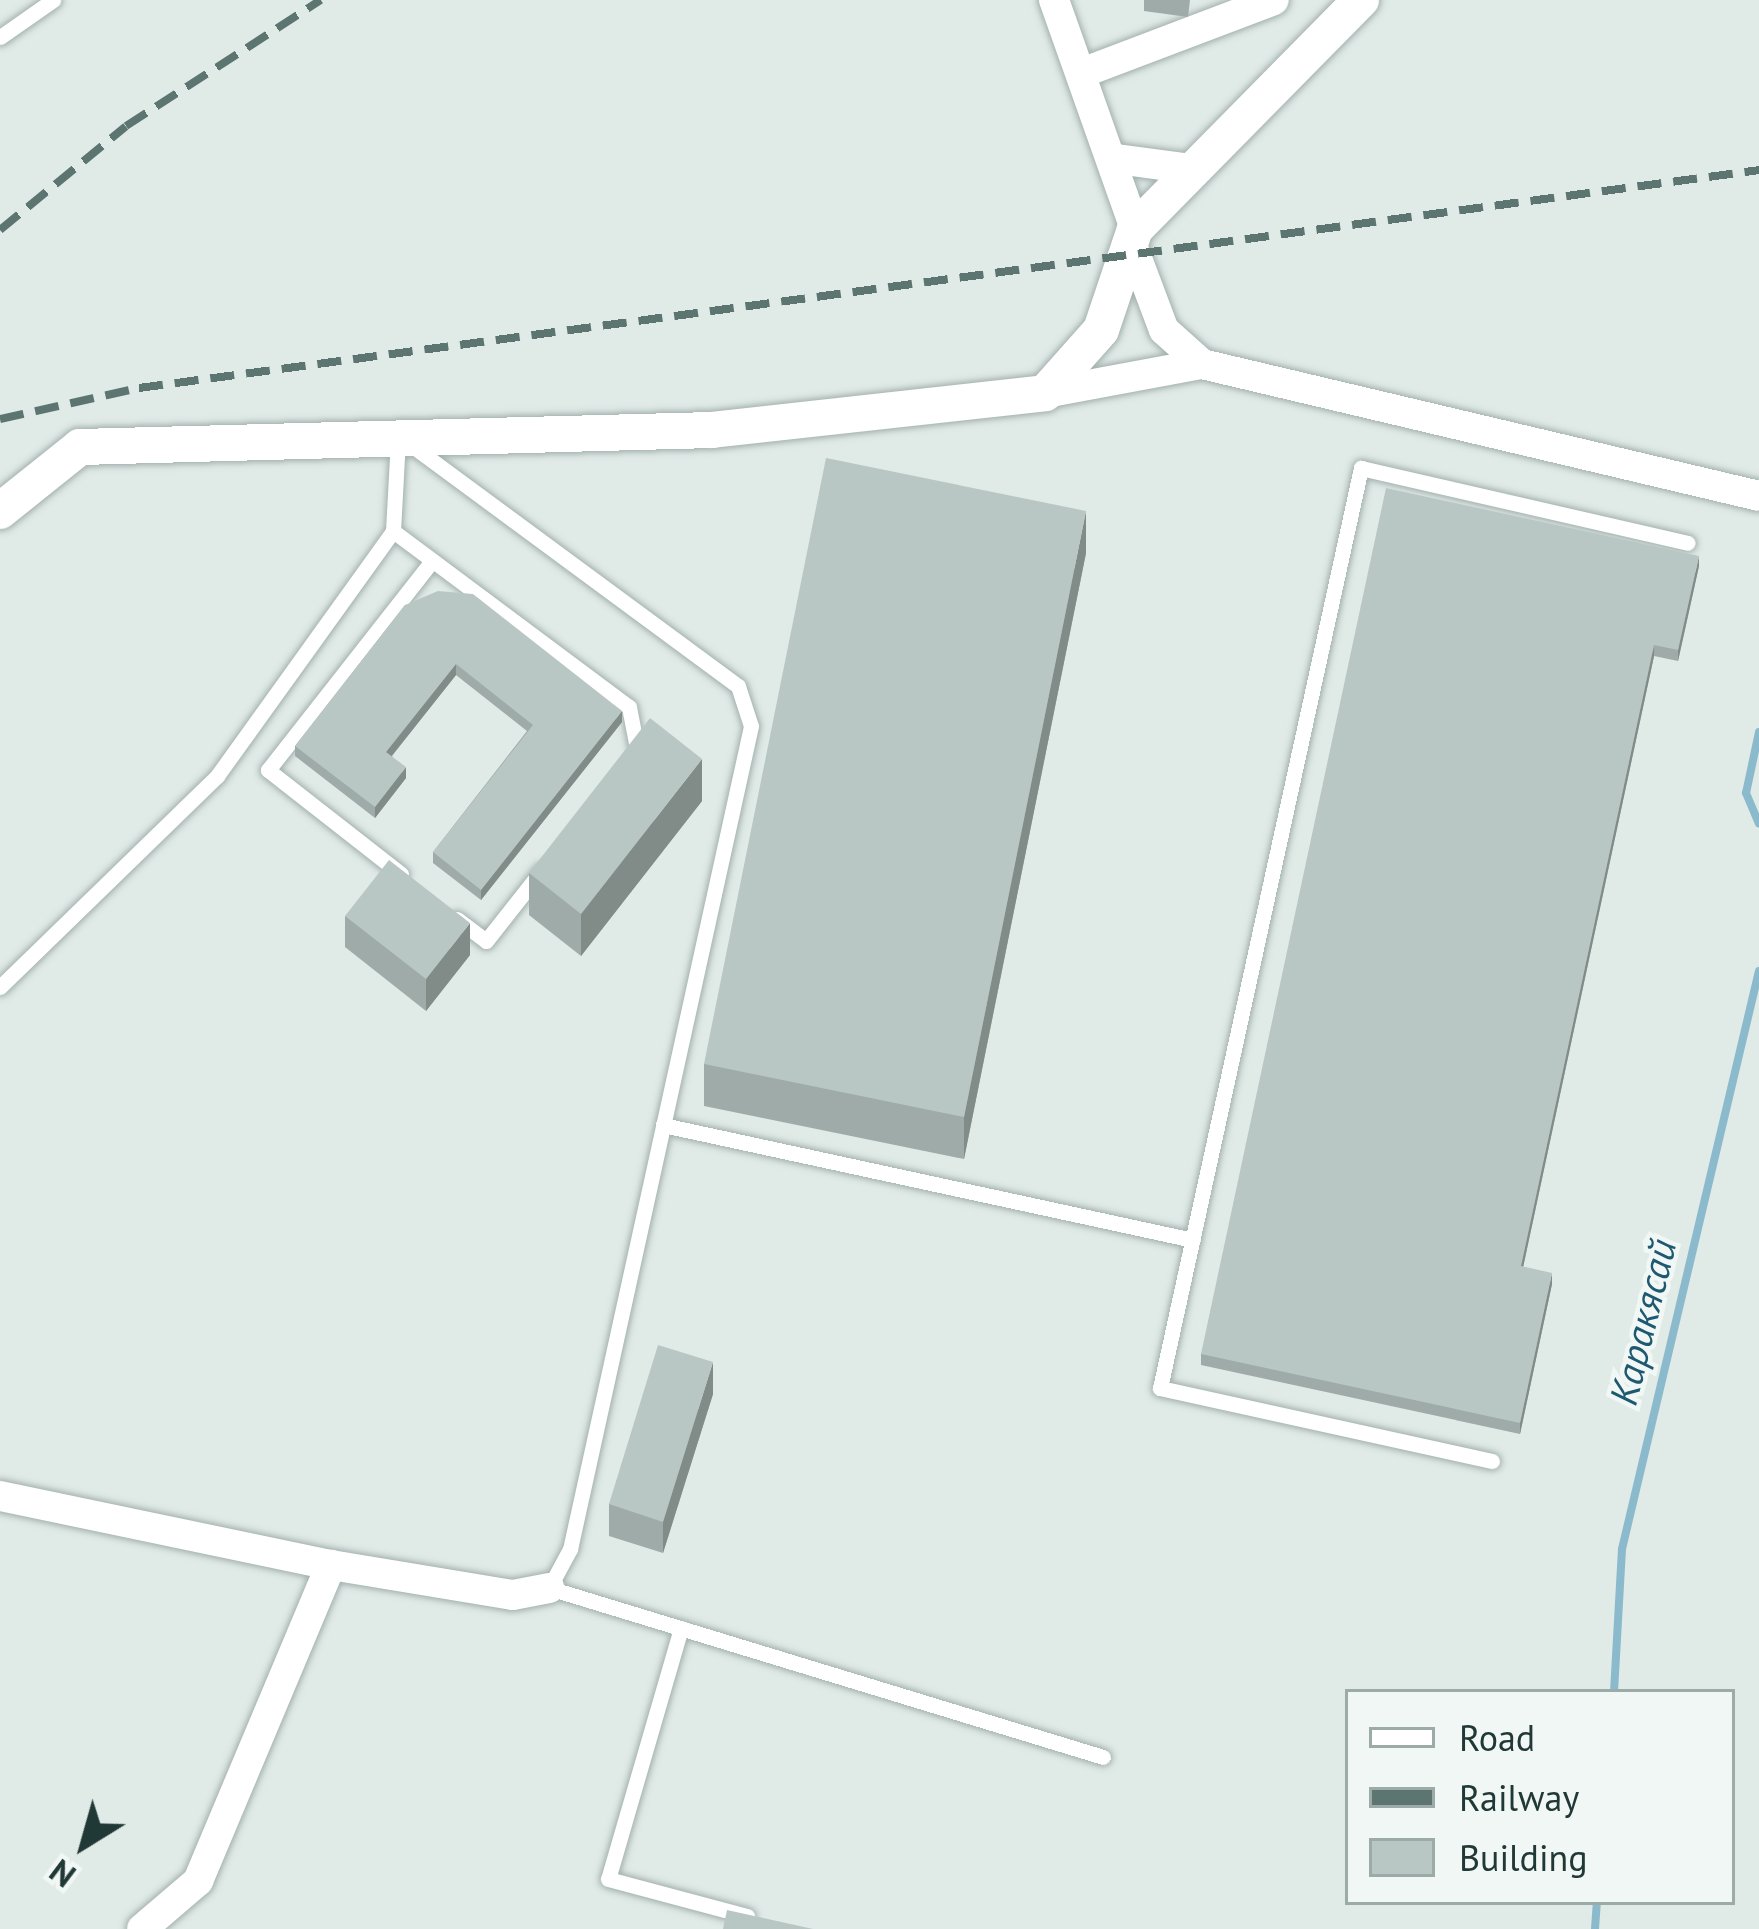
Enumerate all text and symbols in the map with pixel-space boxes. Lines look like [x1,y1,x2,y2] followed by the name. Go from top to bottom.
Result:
[1600,1234,1686,1410] water label: Каракясай
[1345,1689,1735,1905] legend
[1459,1714,1535,1761] text: Road
[1459,1774,1579,1821] text: Railway
[24,1785,144,1905] north arrow
[1459,1834,1588,1881] text: Building
[40,1850,84,1898] text: N

